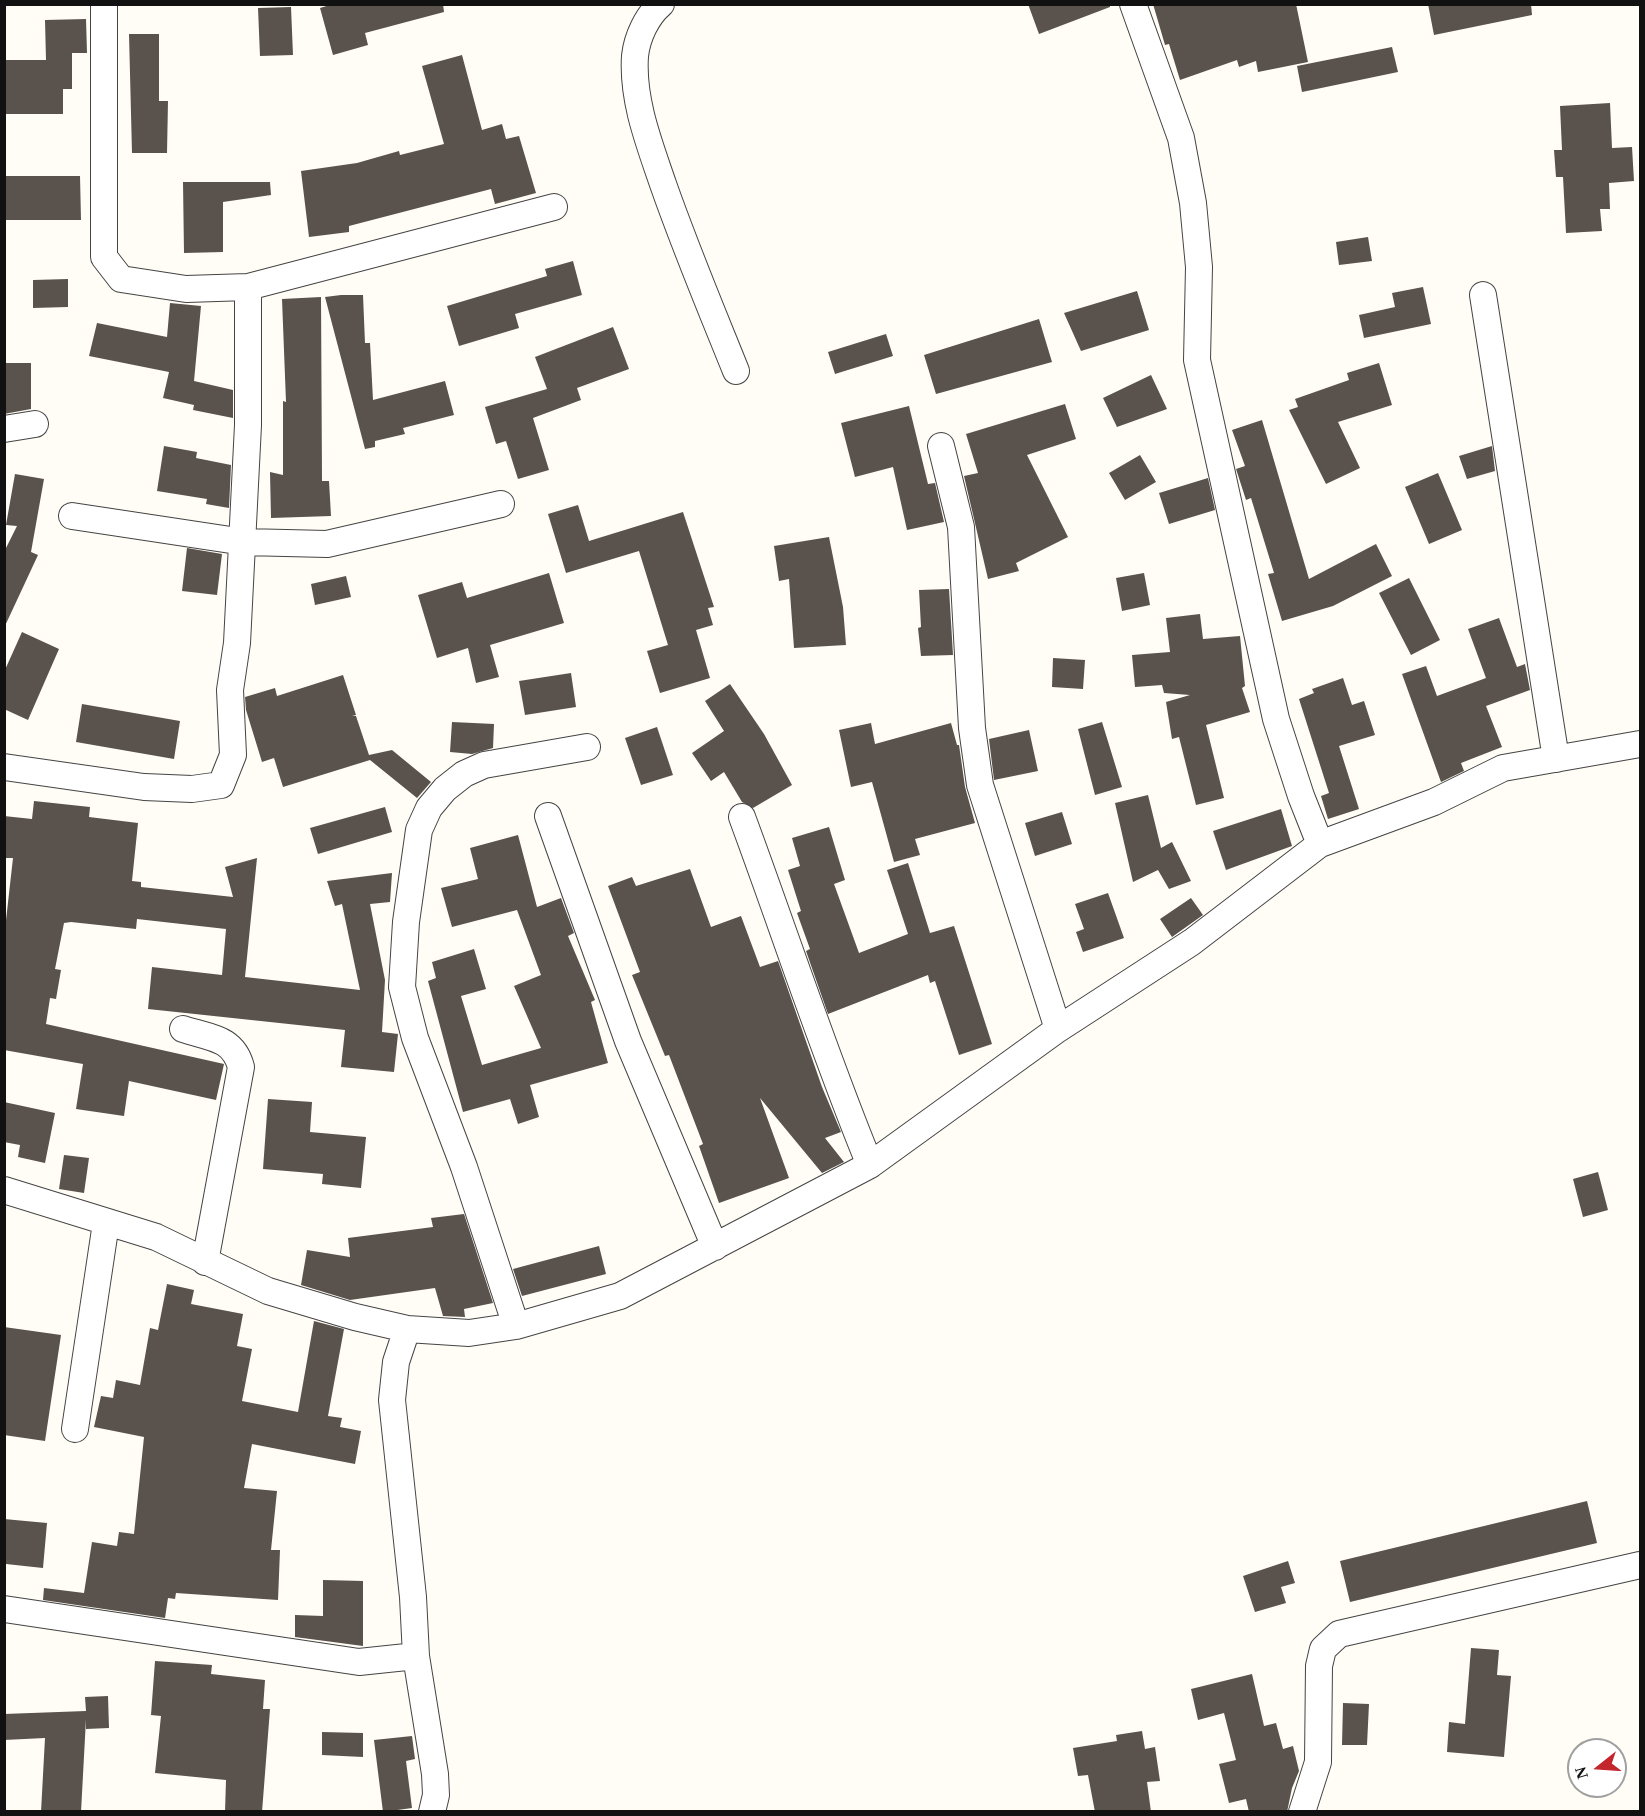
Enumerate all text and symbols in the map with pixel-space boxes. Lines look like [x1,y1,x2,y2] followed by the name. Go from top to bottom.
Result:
[1567,1738,1627,1798] north arrow
[1571,1765,1591,1781] text: N

